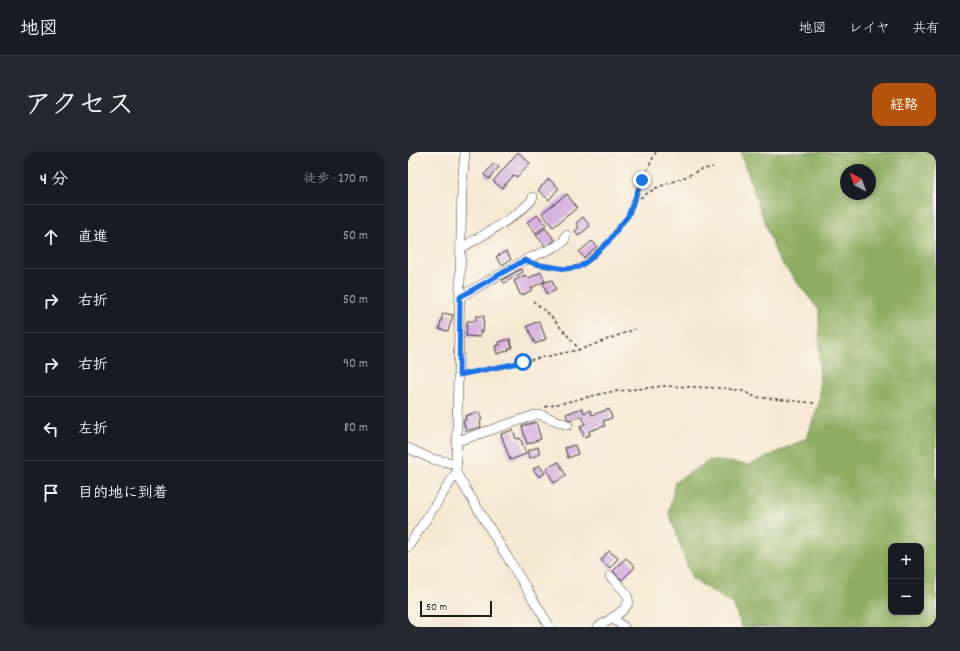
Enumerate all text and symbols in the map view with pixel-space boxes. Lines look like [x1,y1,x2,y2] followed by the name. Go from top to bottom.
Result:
[20,17,58,44] text: 地図
[799,19,827,39] text: 地図
[849,19,890,39] text: レイヤ
[912,19,940,39] text: 共有
[872,83,936,126] button: 経路
[24,88,134,128] text: アクセス
[840,164,876,200] north arrow
[40,169,68,193] text: 4 分
[303,170,368,189] text: 徒歩 · 270 m
[633,171,651,189] route end
[40,226,62,248] icon: ahead
[78,227,108,249] text: 直進
[343,227,368,246] text: 50 m
[40,290,62,312] icon: right
[78,291,108,313] text: 右折
[343,291,368,310] text: 50 m
[514,353,532,371] route start
[40,354,62,376] icon: right
[78,355,108,377] text: 右折
[343,355,368,374] text: 90 m
[40,418,62,440] icon: left
[78,419,108,441] text: 左折
[344,419,368,438] text: 80 m
[40,482,62,504] icon: arrive
[78,483,168,505] text: 目的地に到着
[888,543,924,615] map controls
[888,543,924,579] button: +
[888,579,924,615] button: −
[420,599,492,618] scale bar
[426,600,447,616] text: 50 m

